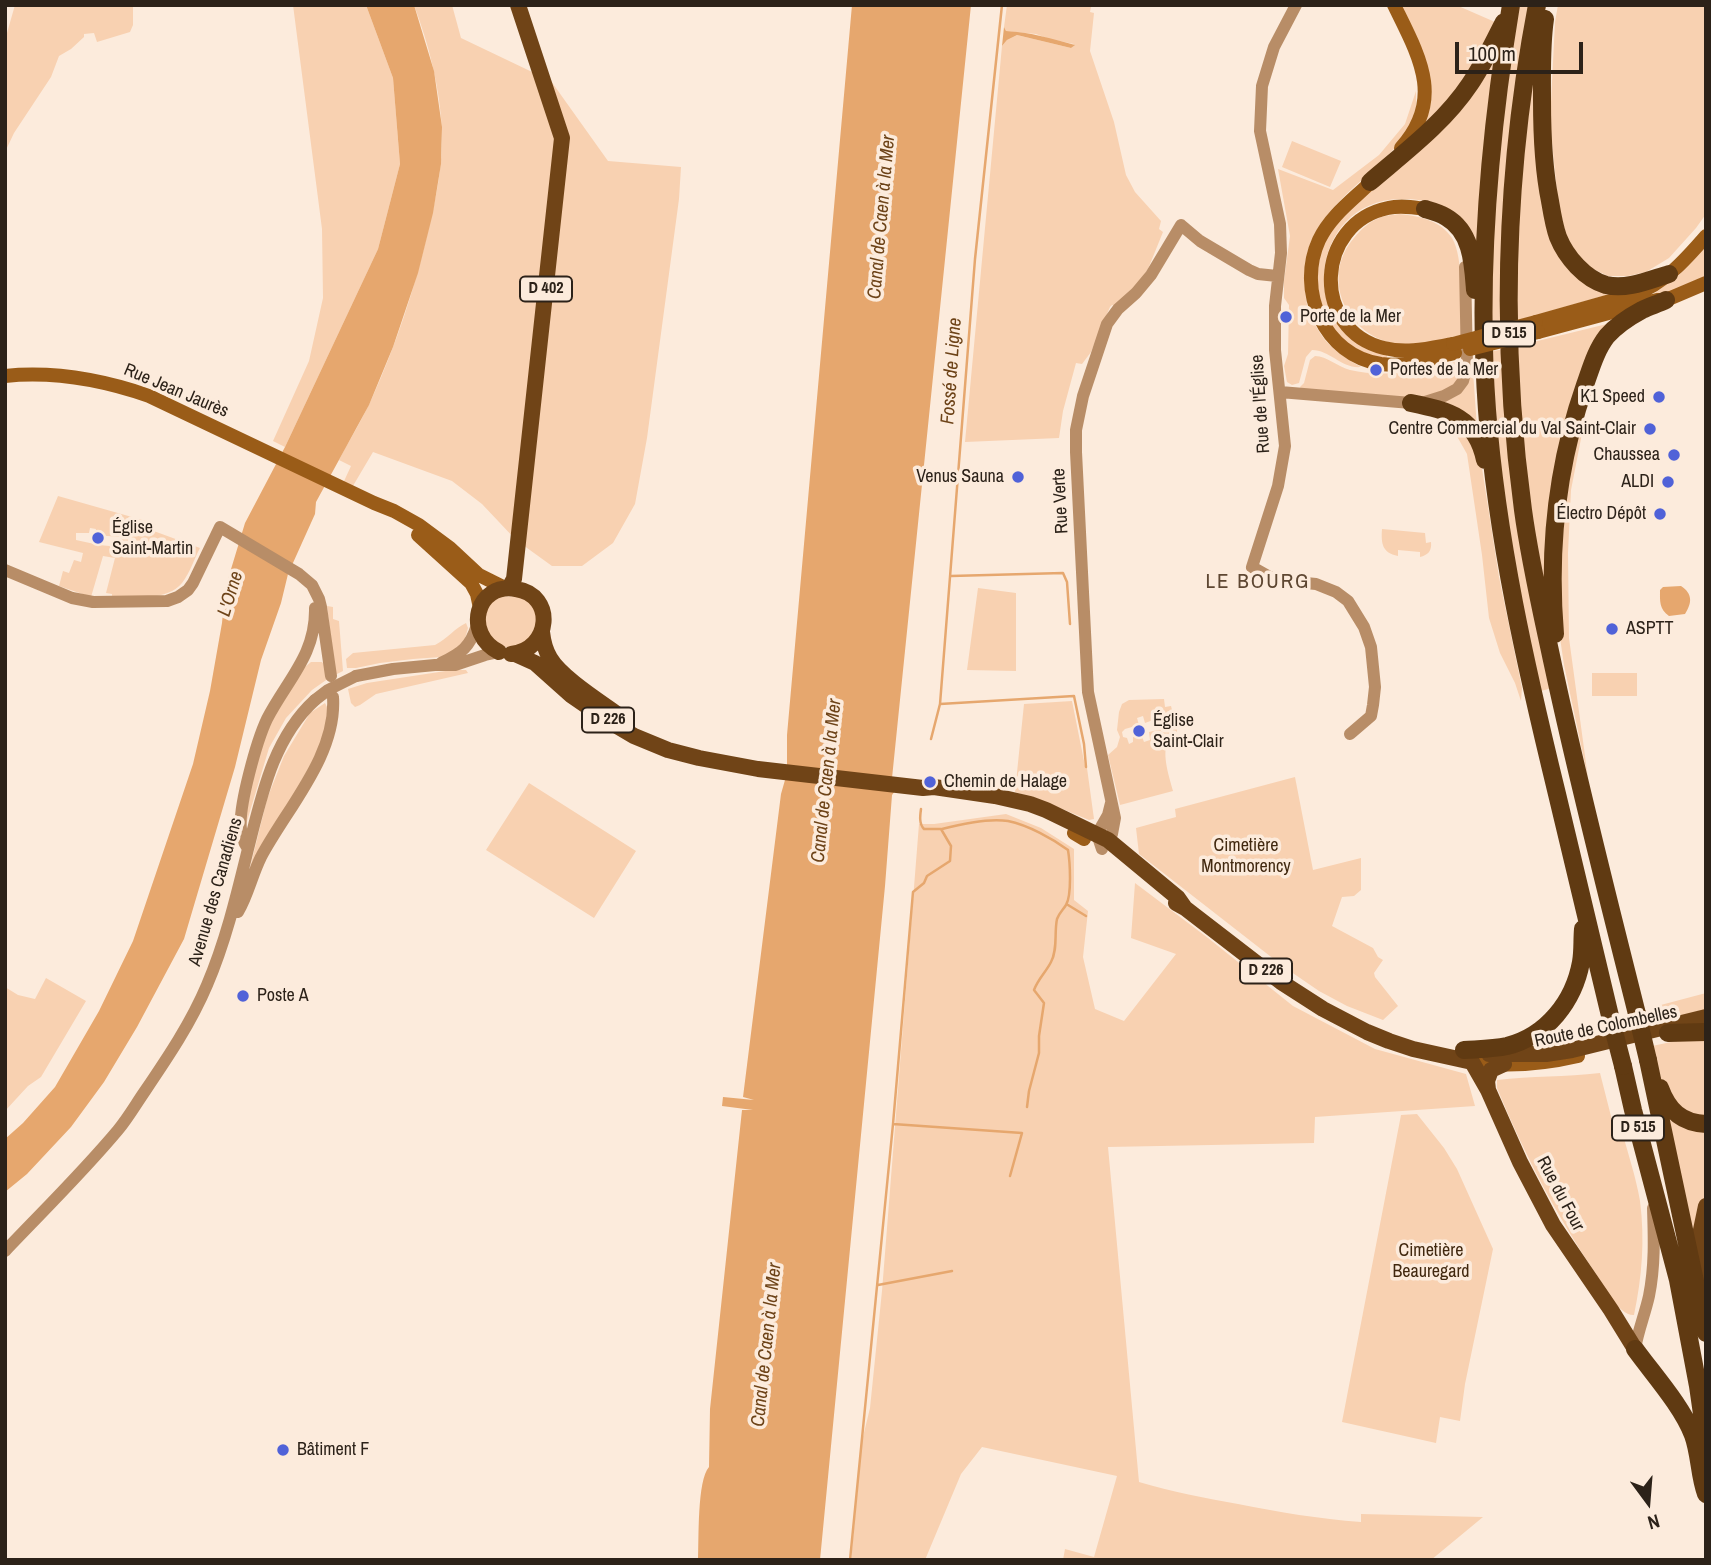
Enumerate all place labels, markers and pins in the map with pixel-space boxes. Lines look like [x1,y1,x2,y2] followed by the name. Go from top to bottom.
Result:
[1300,306,1401,328] place label: Porte de la Mer
[1278,309,1294,325] marker: Porte de la Mer
[1390,359,1498,381] place label: Portes de la Mer
[1368,362,1384,378] marker: Portes de la Mer
[1580,386,1645,408] place label: K1 Speed
[1651,389,1667,405] marker: K1 Speed
[1389,418,1636,440] place label: Centre Commercial du Val Saint-Clair
[1642,421,1658,437] marker: Centre Commercial du Val Saint-Clair
[1594,444,1660,466] place label: Chaussea
[1666,447,1682,463] marker: Chaussea
[916,466,1004,488] place label: Venus Sauna
[1010,469,1026,485] marker: Venus Sauna
[1621,471,1654,493] place label: ALDI
[1660,474,1676,490] marker: ALDI
[1557,503,1646,525] place label: Électro Dépôt
[1652,506,1668,522] marker: Électro Dépôt
[112,517,193,560] place label: Église Saint-Martin
[90,530,106,546] marker: Église Saint-Martin
[1626,618,1674,640] place label: ASPTT
[1604,621,1620,637] marker: ASPTT
[1153,710,1224,752] place label: Église Saint-Clair
[1131,723,1147,739] marker: Église Saint-Clair
[944,771,1067,793] place label: Chemin de Halage
[922,774,938,790] marker: Chemin de Halage
[257,985,309,1007] place label: Poste A
[235,988,251,1004] marker: Poste A
[297,1439,369,1461] place label: Bâtiment F
[275,1442,291,1458] marker: Bâtiment F

